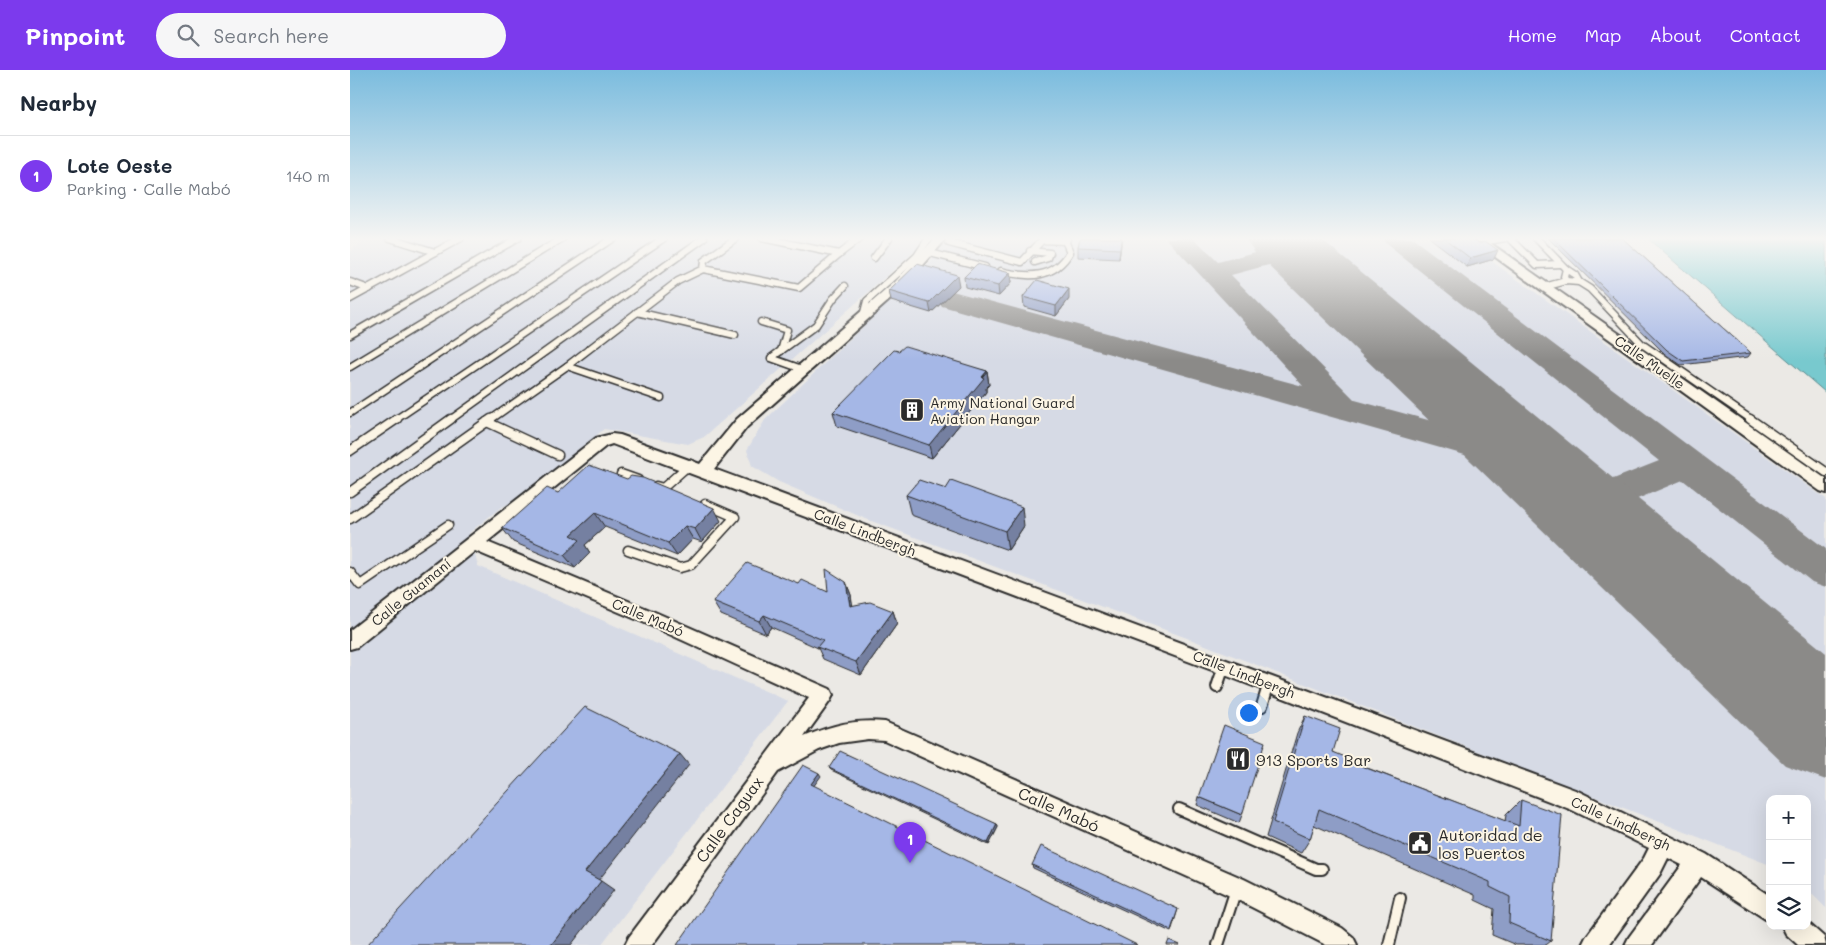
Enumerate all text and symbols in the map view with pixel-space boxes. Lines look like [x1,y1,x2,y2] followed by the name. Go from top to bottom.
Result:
[156,13,506,58] search box
[25,20,126,51] text: Pinpoint
[174,21,202,49] icon: search
[214,23,329,48] text: Search here
[1508,23,1557,47] text: Home
[1585,23,1621,47] text: Map
[1649,23,1702,47] text: About
[1730,23,1801,47] text: Contact
[20,89,97,116] text: Nearby
[67,153,172,178] text: Lote Oeste
[32,165,40,186] text: 1
[286,165,330,186] text: 140 m
[67,178,230,199] text: Parking · Calle Mabó
[1611,331,1689,393] street label: Calle Muelle
[930,393,1075,428] place label: Army National Guard Aviation Hangar
[899,397,925,423] building icon: Army National Guard Aviation Hangar
[811,504,919,560] street label: Calle Lindbergh
[367,554,455,630] street label: Calle Guamaní
[609,593,687,641] street label: Calle Mabó
[1190,646,1298,702] street label: Calle Lindbergh
[1236,700,1262,726] your location
[1225,746,1251,772] restaurant icon: 913 Sports Bar
[1256,749,1371,770] place label: 913 Sports Bar
[691,772,767,866] street label: Calle Caguax
[1015,782,1103,836] street label: Calle Mabó
[1568,792,1674,854] street label: Calle Lindbergh
[1766,795,1811,930] map controls
[1766,795,1811,840] button: +
[894,822,926,863] pin: 1
[1438,824,1543,863] place label: Autoridad de los Puertos
[1407,830,1433,856] public building icon: Autoridad de los Puertos
[1766,840,1811,885] button: −
[1766,885,1811,930] button: layers

